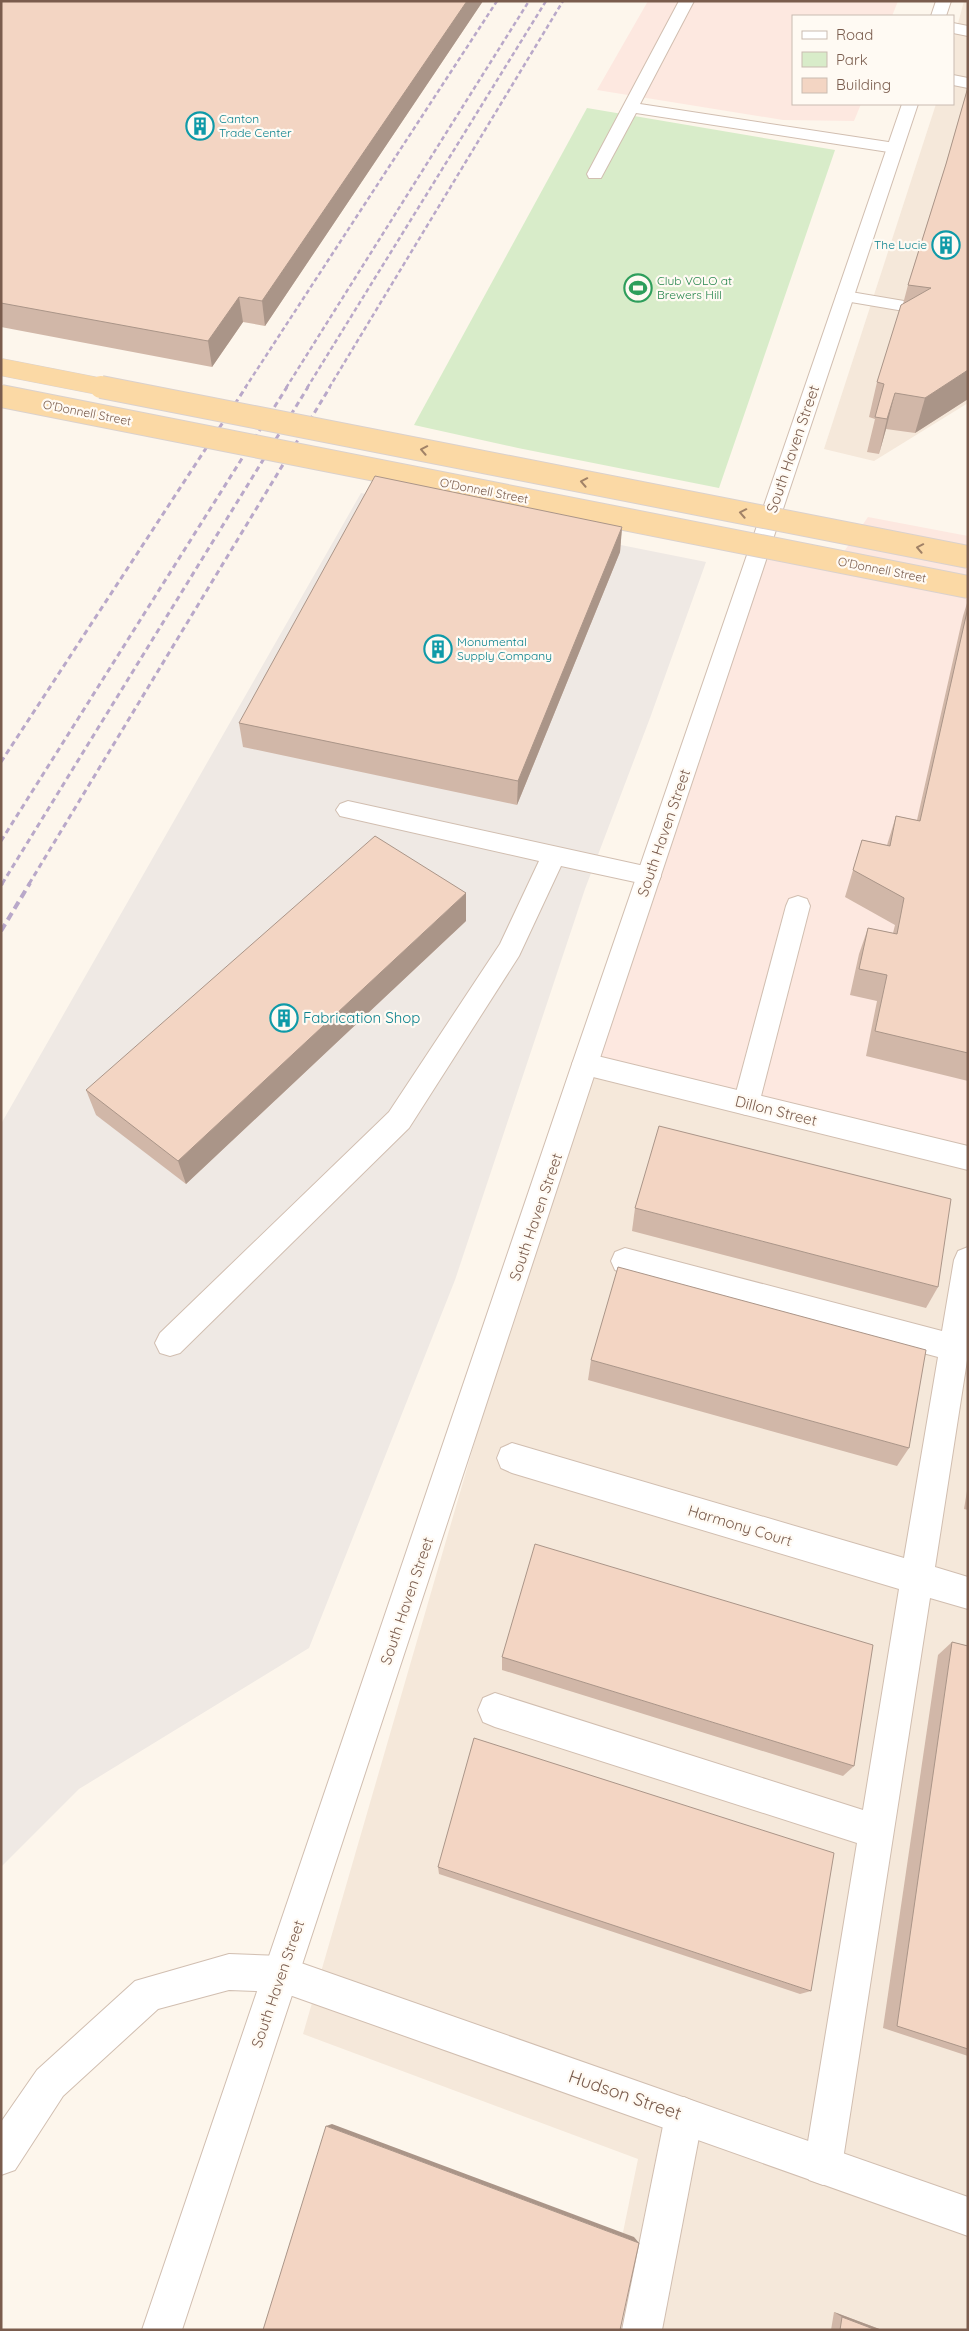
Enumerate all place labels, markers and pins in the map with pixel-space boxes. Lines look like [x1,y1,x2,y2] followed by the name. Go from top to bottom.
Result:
[185,111,215,141] building icon: Canton Trade Center
[219,111,292,140] place label: Canton Trade Center
[931,230,961,260] building icon: The Lucie
[874,237,927,252] place label: The Lucie
[623,273,653,303] sports icon: Club VOLO at Brewers Hill
[657,273,732,302] place label: Club VOLO at Brewers Hill
[423,634,453,664] building icon: Monumental Supply Company
[457,634,552,663] place label: Monumental Supply Company
[269,1003,299,1033] building icon: Fabrication Shop
[303,1008,420,1027] place label: Fabrication Shop

